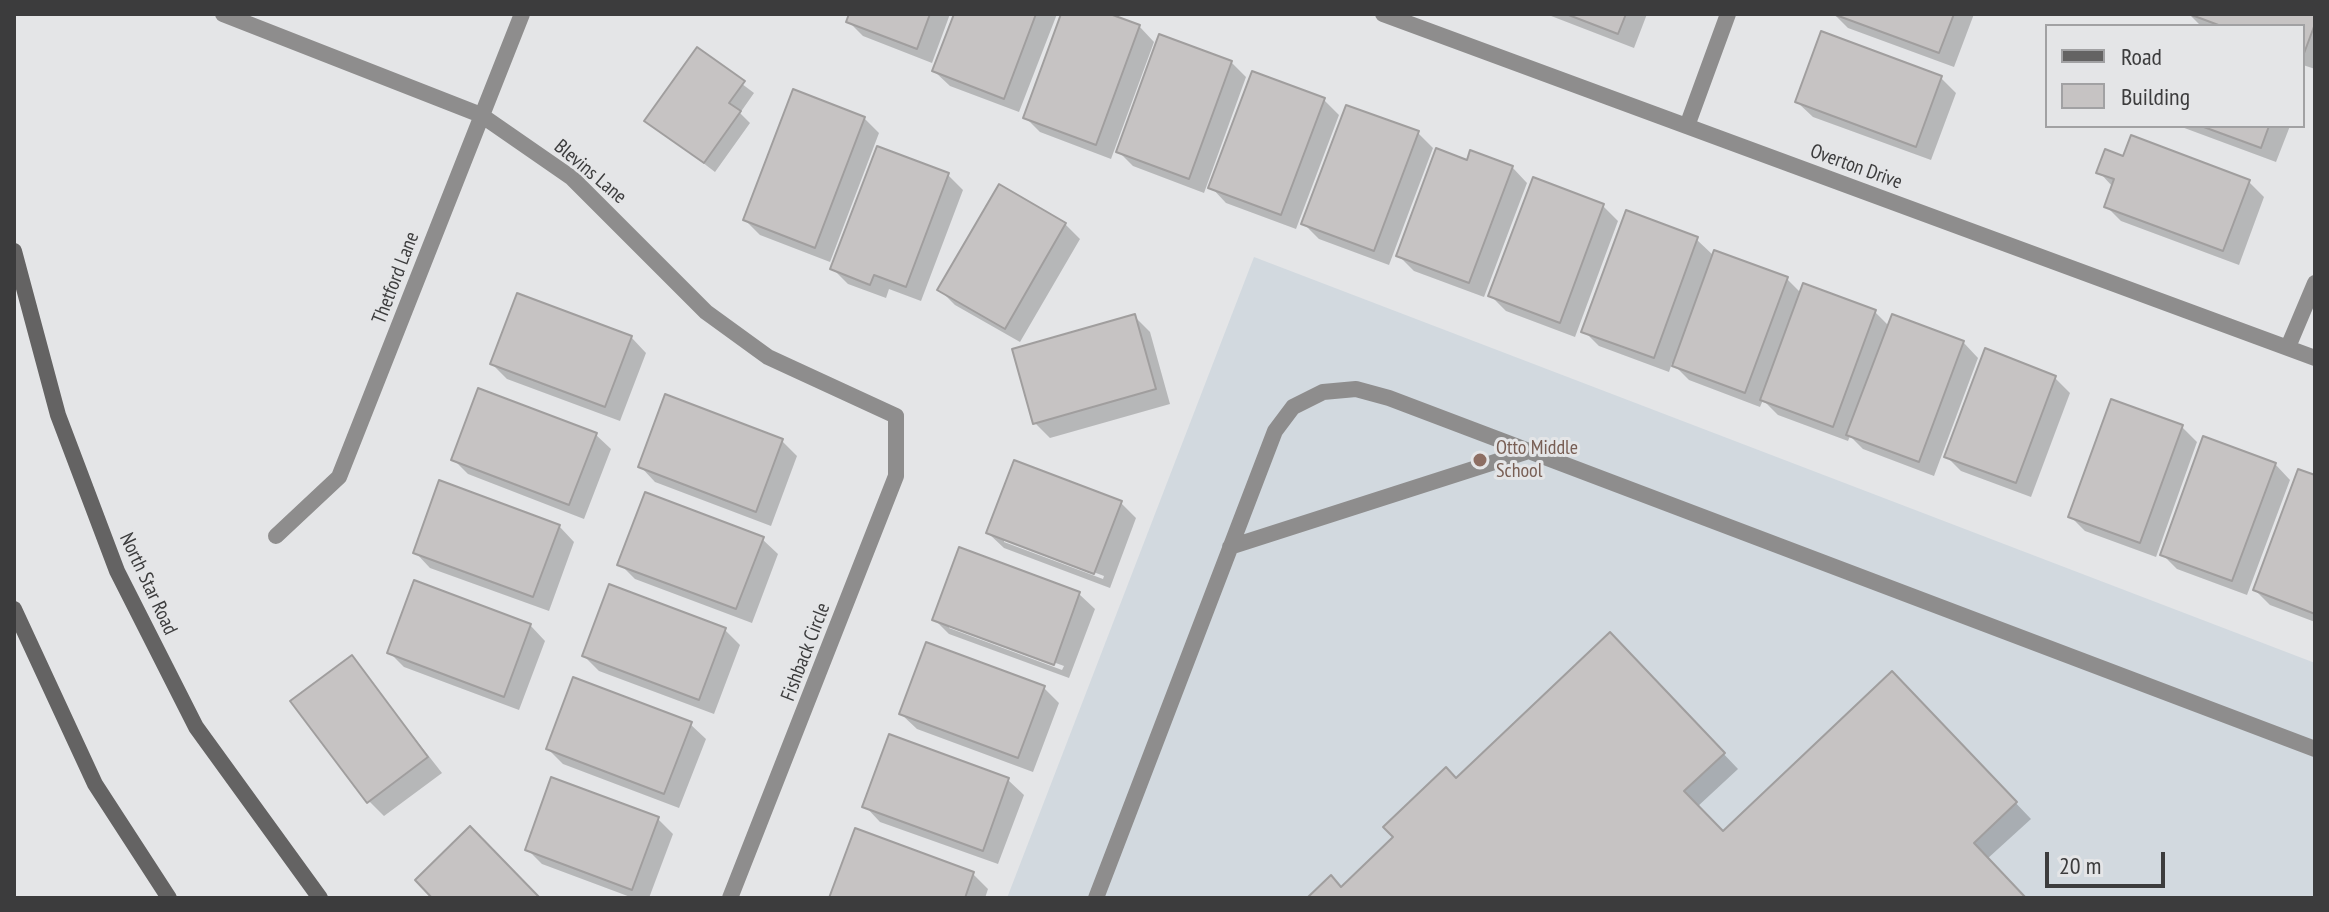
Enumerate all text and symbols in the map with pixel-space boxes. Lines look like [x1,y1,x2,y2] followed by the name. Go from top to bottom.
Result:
[2045,24,2305,128] legend
[2121,41,2162,72] text: Road
[2121,81,2190,112] text: Building
[549,135,631,209] street label: Blevins Lane
[1807,139,1905,195] street label: Overton Drive
[367,229,425,327] street label: Thetford Lane
[1496,436,1578,483] place label: Otto Middle School
[1471,451,1489,469] marker: Otto Middle School
[114,529,182,639] street label: North Star Road
[776,600,836,704] street label: Fishback Circle
[2049,836,2169,886] scale bar
[2059,850,2101,881] text: 20 m

